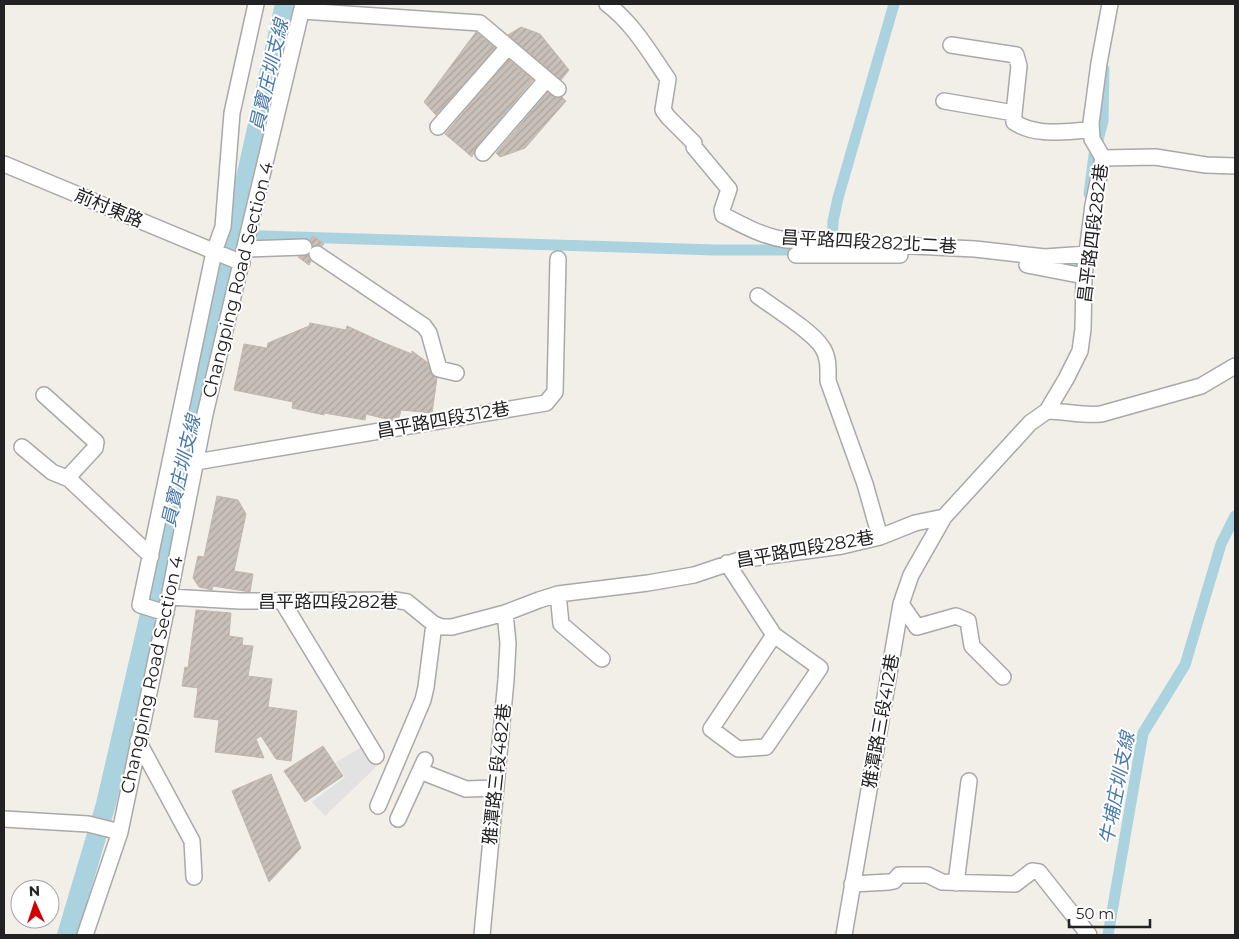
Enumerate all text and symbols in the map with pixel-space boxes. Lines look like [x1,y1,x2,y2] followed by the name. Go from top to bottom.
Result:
[245,15,293,133] water label: 員寶庄圳支線
[198,160,278,400] street label: Changping Road Section 4
[1074,162,1112,304] street label: 昌平路四段282巷
[72,184,146,232] street label: 前村東路
[781,226,957,258] street label: 昌平路四段282北二巷
[375,397,511,443] street label: 昌平路四段312巷
[157,411,205,529] water label: 員寶庄圳支線
[734,526,876,572] street label: 昌平路四段282巷
[116,554,188,796] street label: Changping Road Section 4
[258,591,398,613] street label: 昌平路四段282巷
[858,652,904,790] street label: 雅潭路三段412巷
[479,702,515,846] street label: 雅潭路三段482巷
[1095,728,1140,846] water label: 牛埔庄圳支線
[10,879,60,929] north arrow
[28,882,40,900] text: N
[1069,896,1150,928] scale bar
[1076,904,1114,923] text: 50 m

